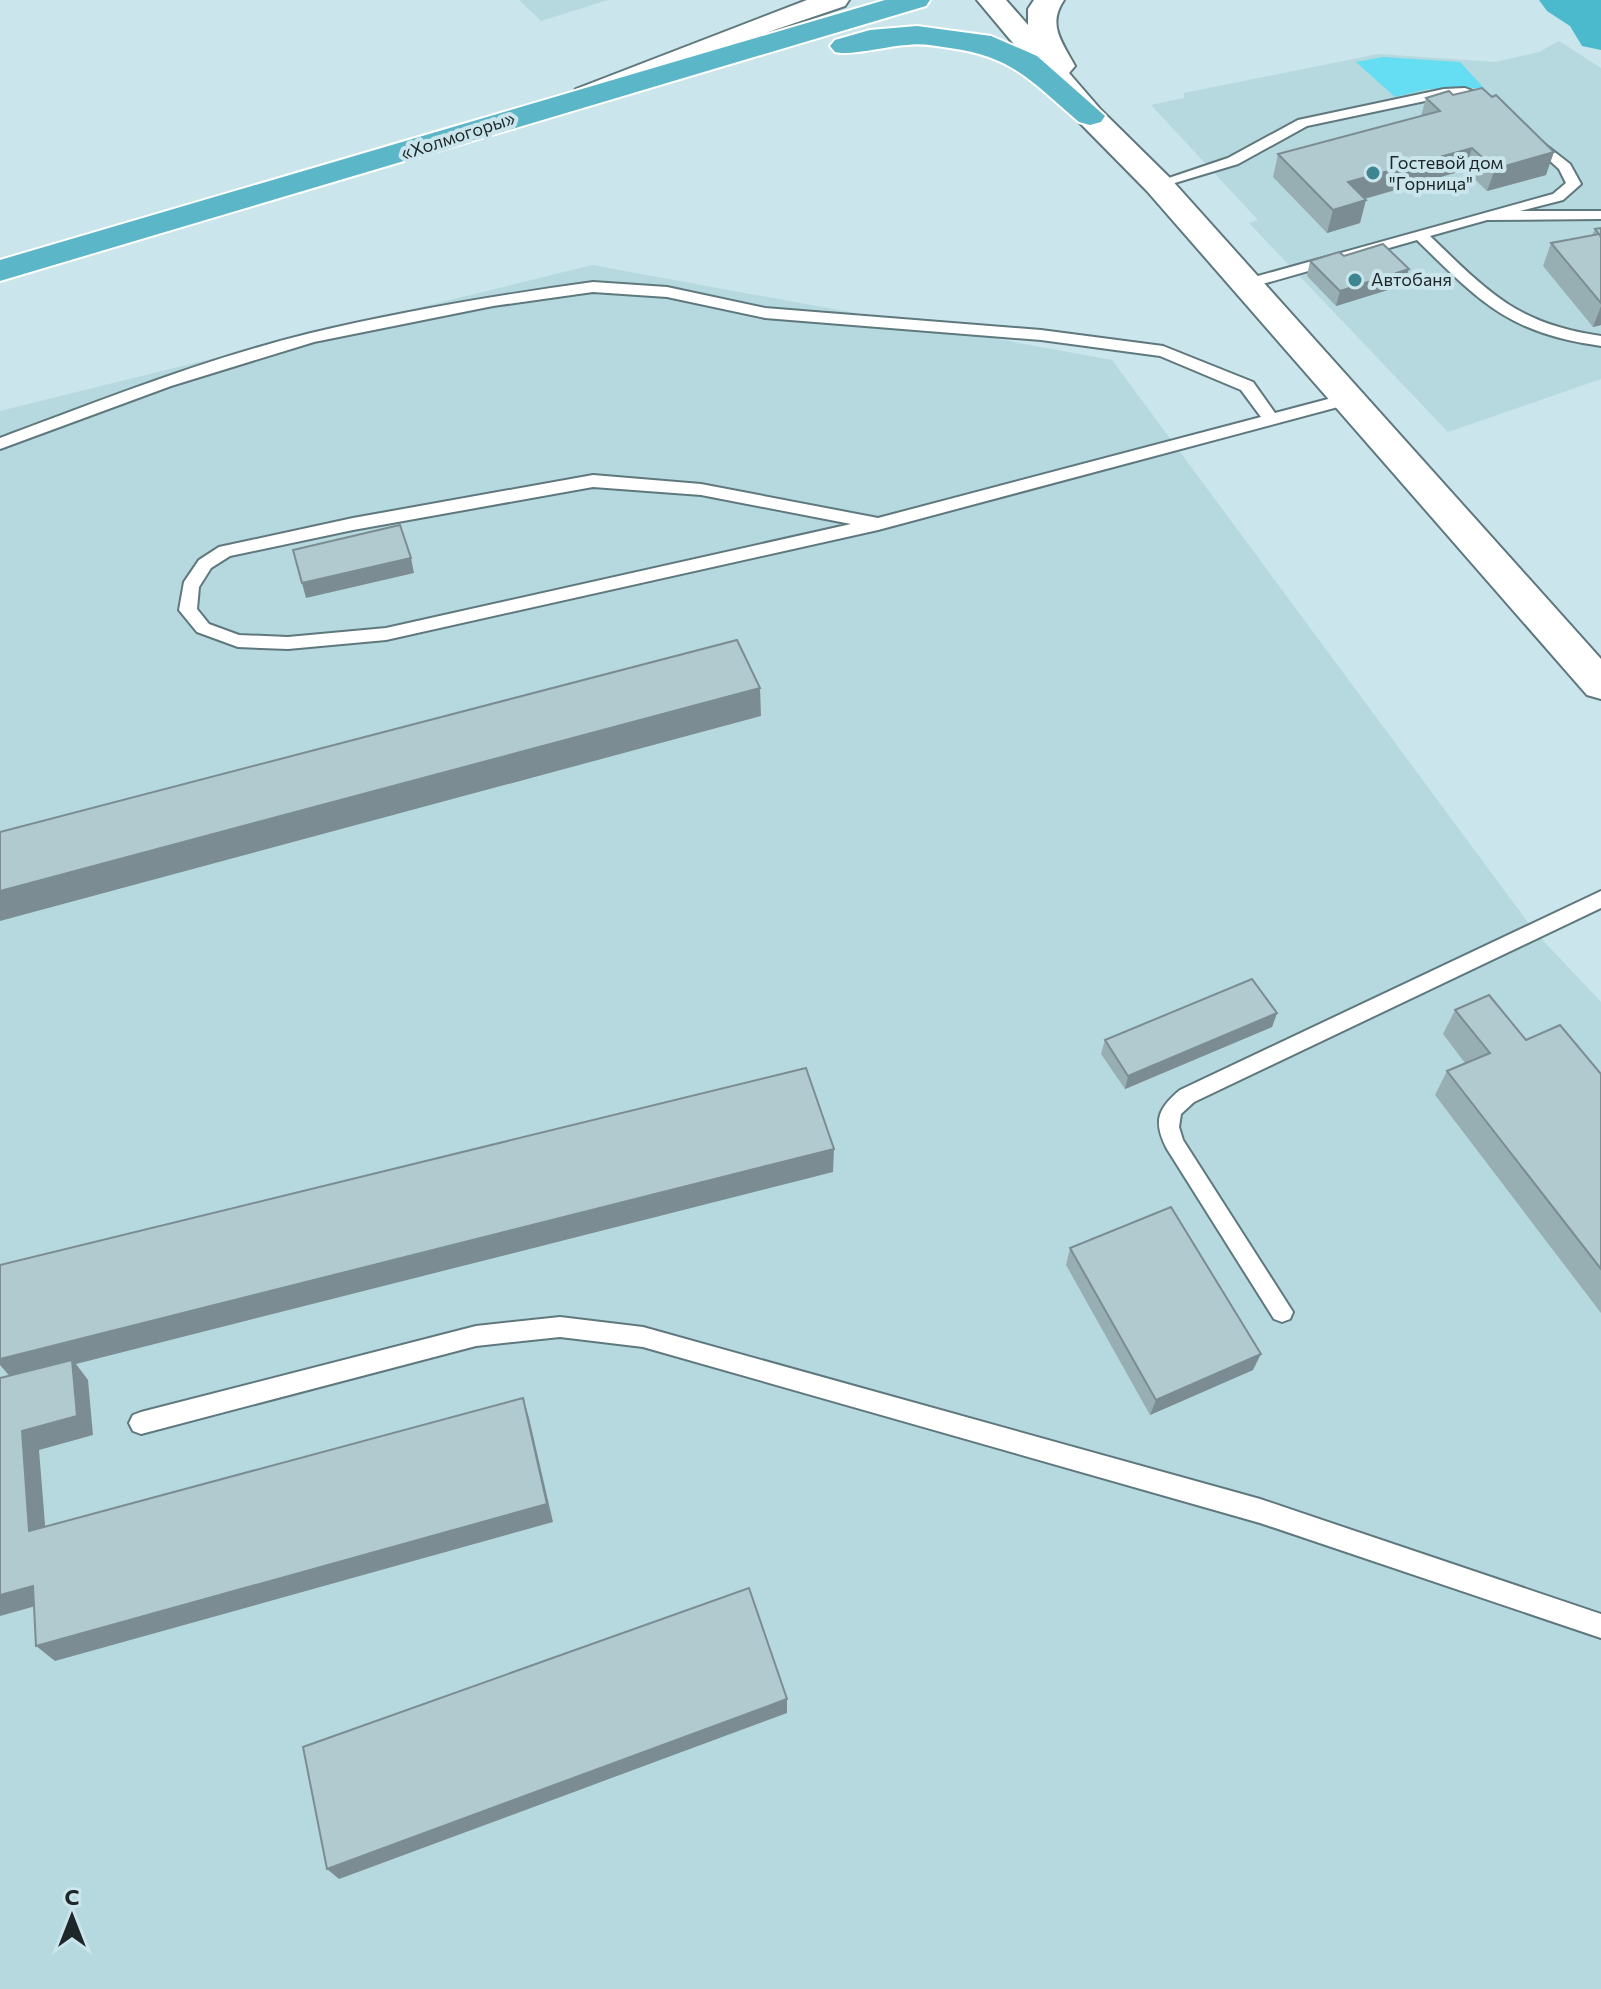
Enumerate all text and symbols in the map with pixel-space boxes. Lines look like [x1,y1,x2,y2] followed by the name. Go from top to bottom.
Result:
[398,106,518,164] street label: «Холмогоры»
[1389,151,1503,194] place label: Гостевой дом "Горница"
[1364,164,1382,182] marker: Гостевой дом "Горница"
[1371,268,1452,290] place label: Автобаня
[1346,271,1364,289] marker: Автобаня
[32,1877,112,1957] north arrow
[64,1883,80,1910] text: С

